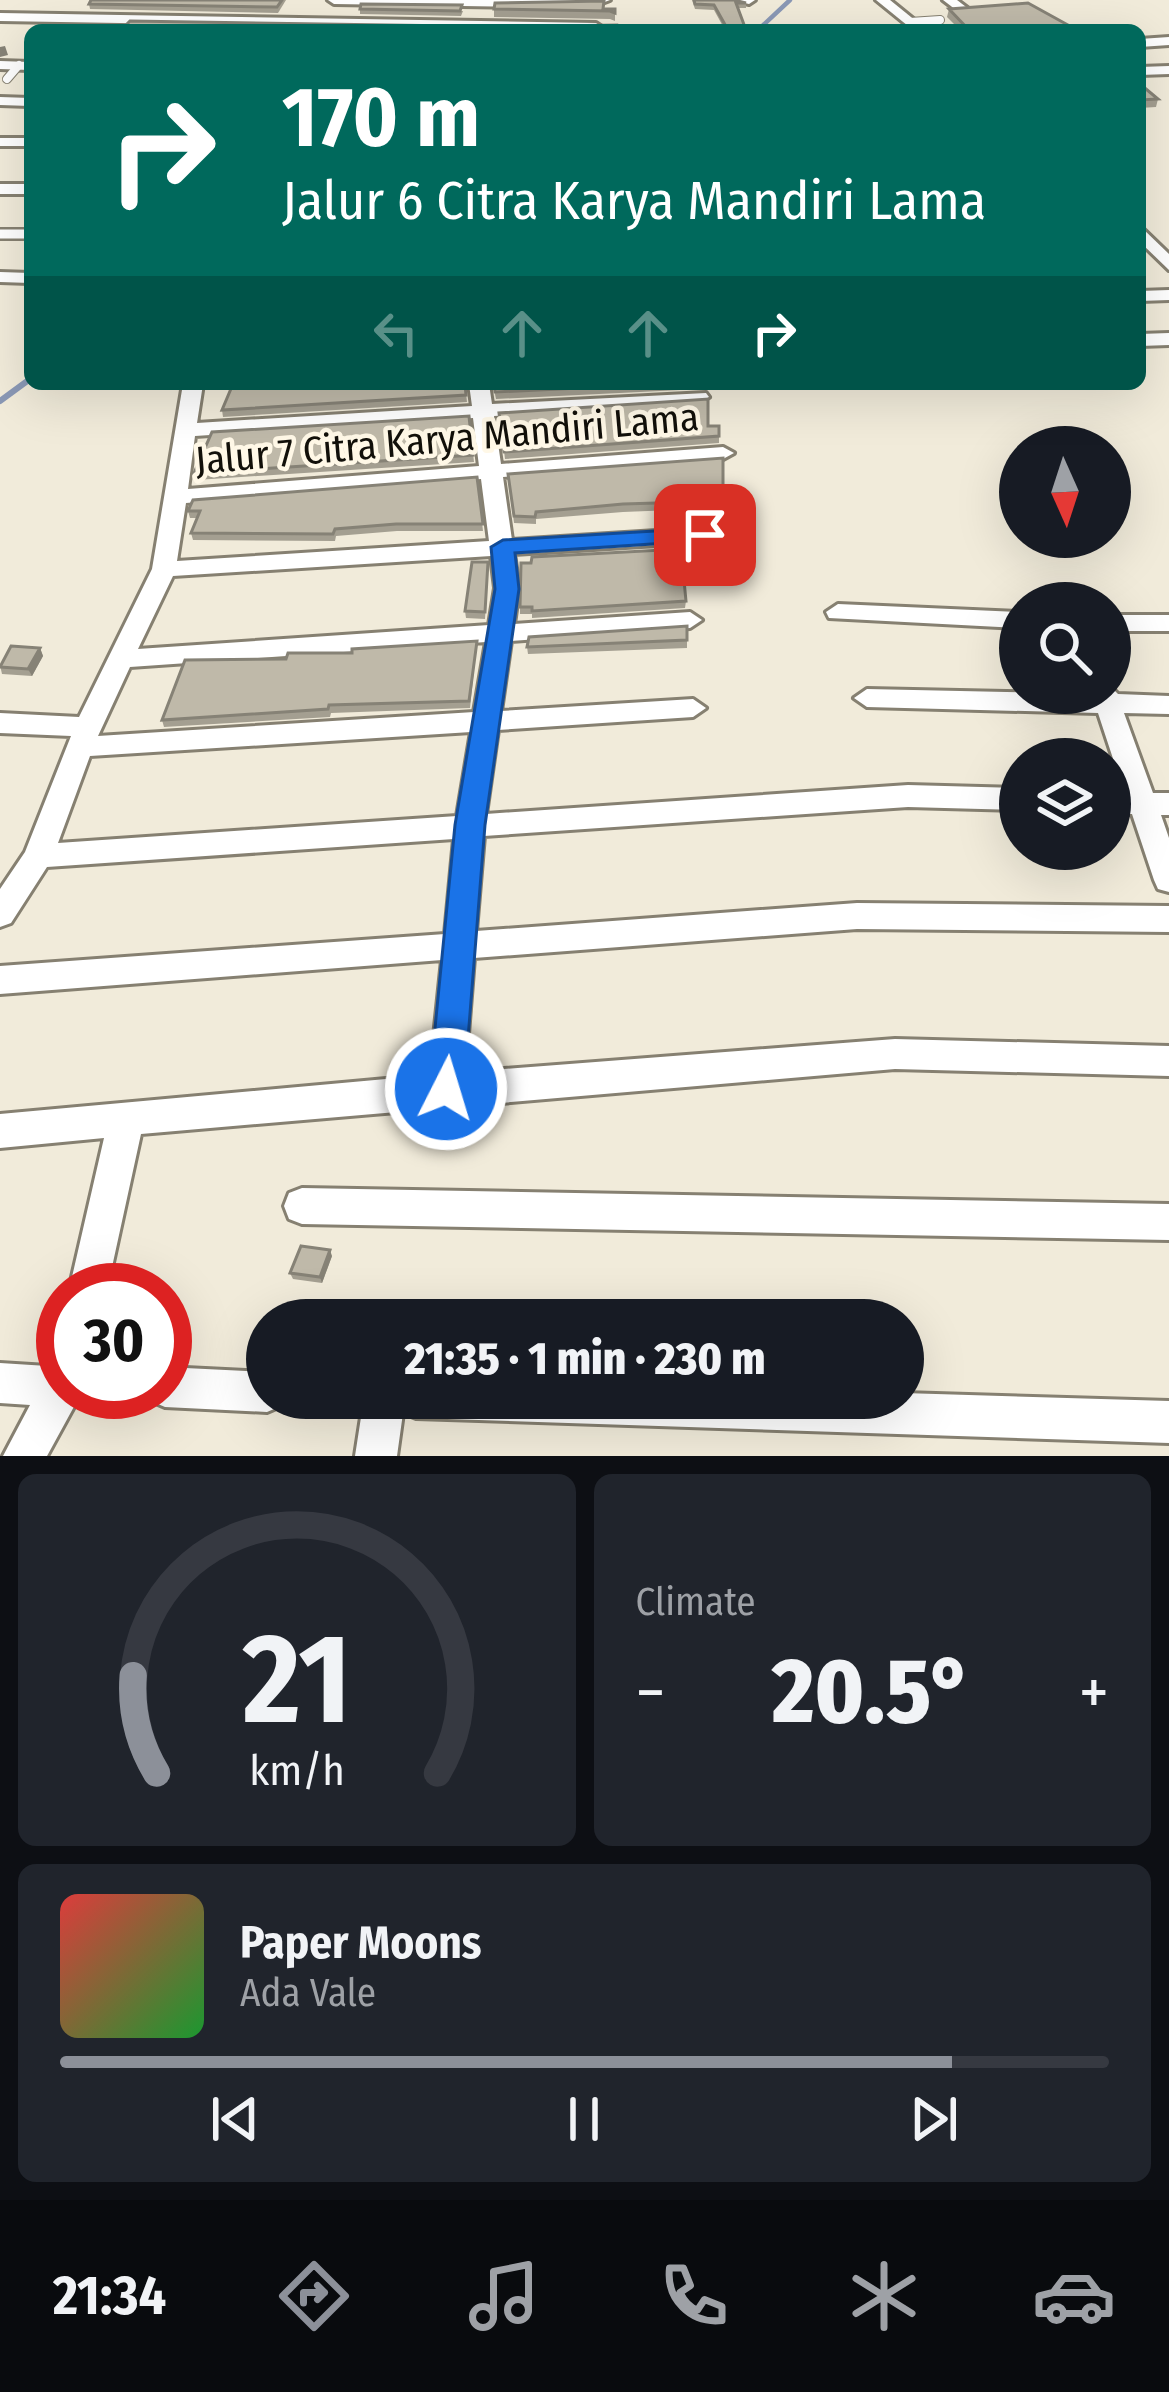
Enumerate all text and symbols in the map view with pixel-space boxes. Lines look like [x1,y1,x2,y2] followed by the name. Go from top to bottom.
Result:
[282,67,480,168] text: 170 m
[84,72,240,228] icon: right
[282,169,986,233] text: Jalur 6 Citra Karya Mandiri Lama
[363,300,429,366] icon: left
[489,300,555,366] icon: ahead
[615,300,681,366] icon: ahead
[741,300,807,366] icon: right
[193,394,701,484] street label: Jalur 7 Citra Karya Mandiri Lama
[999,426,1131,558] north arrow
[999,426,1131,870] map controls
[654,484,756,586] pin
[672,502,738,568] icon: arrive
[999,582,1131,714] button: search
[999,738,1131,870] button: layers
[383,1026,509,1152] position arrow
[36,1263,192,1419] speed limit sign: 30
[405,1332,765,1386] text: 21:35 · 1 min · 230 m
[636,1579,756,1625] text: Climate
[242,1605,351,1755] text: 21
[772,1638,972,1746] text: 20.5°
[636,1653,665,1732] text: −
[1079,1653,1109,1732] text: +
[249,1745,345,1796] text: km/h
[240,1916,482,1970] text: Paper Moons
[240,1970,376,2016] text: Ada Vale
[202,2086,268,2152] icon: previous
[551,2086,617,2152] icon: pause
[901,2086,967,2152] icon: next
[272,2254,356,2338] icon: directions
[462,2254,546,2338] icon: music
[652,2254,736,2338] icon: phone
[842,2254,926,2338] icon: climate
[1032,2254,1116,2338] icon: car
[53,2264,166,2328] text: 21:34

